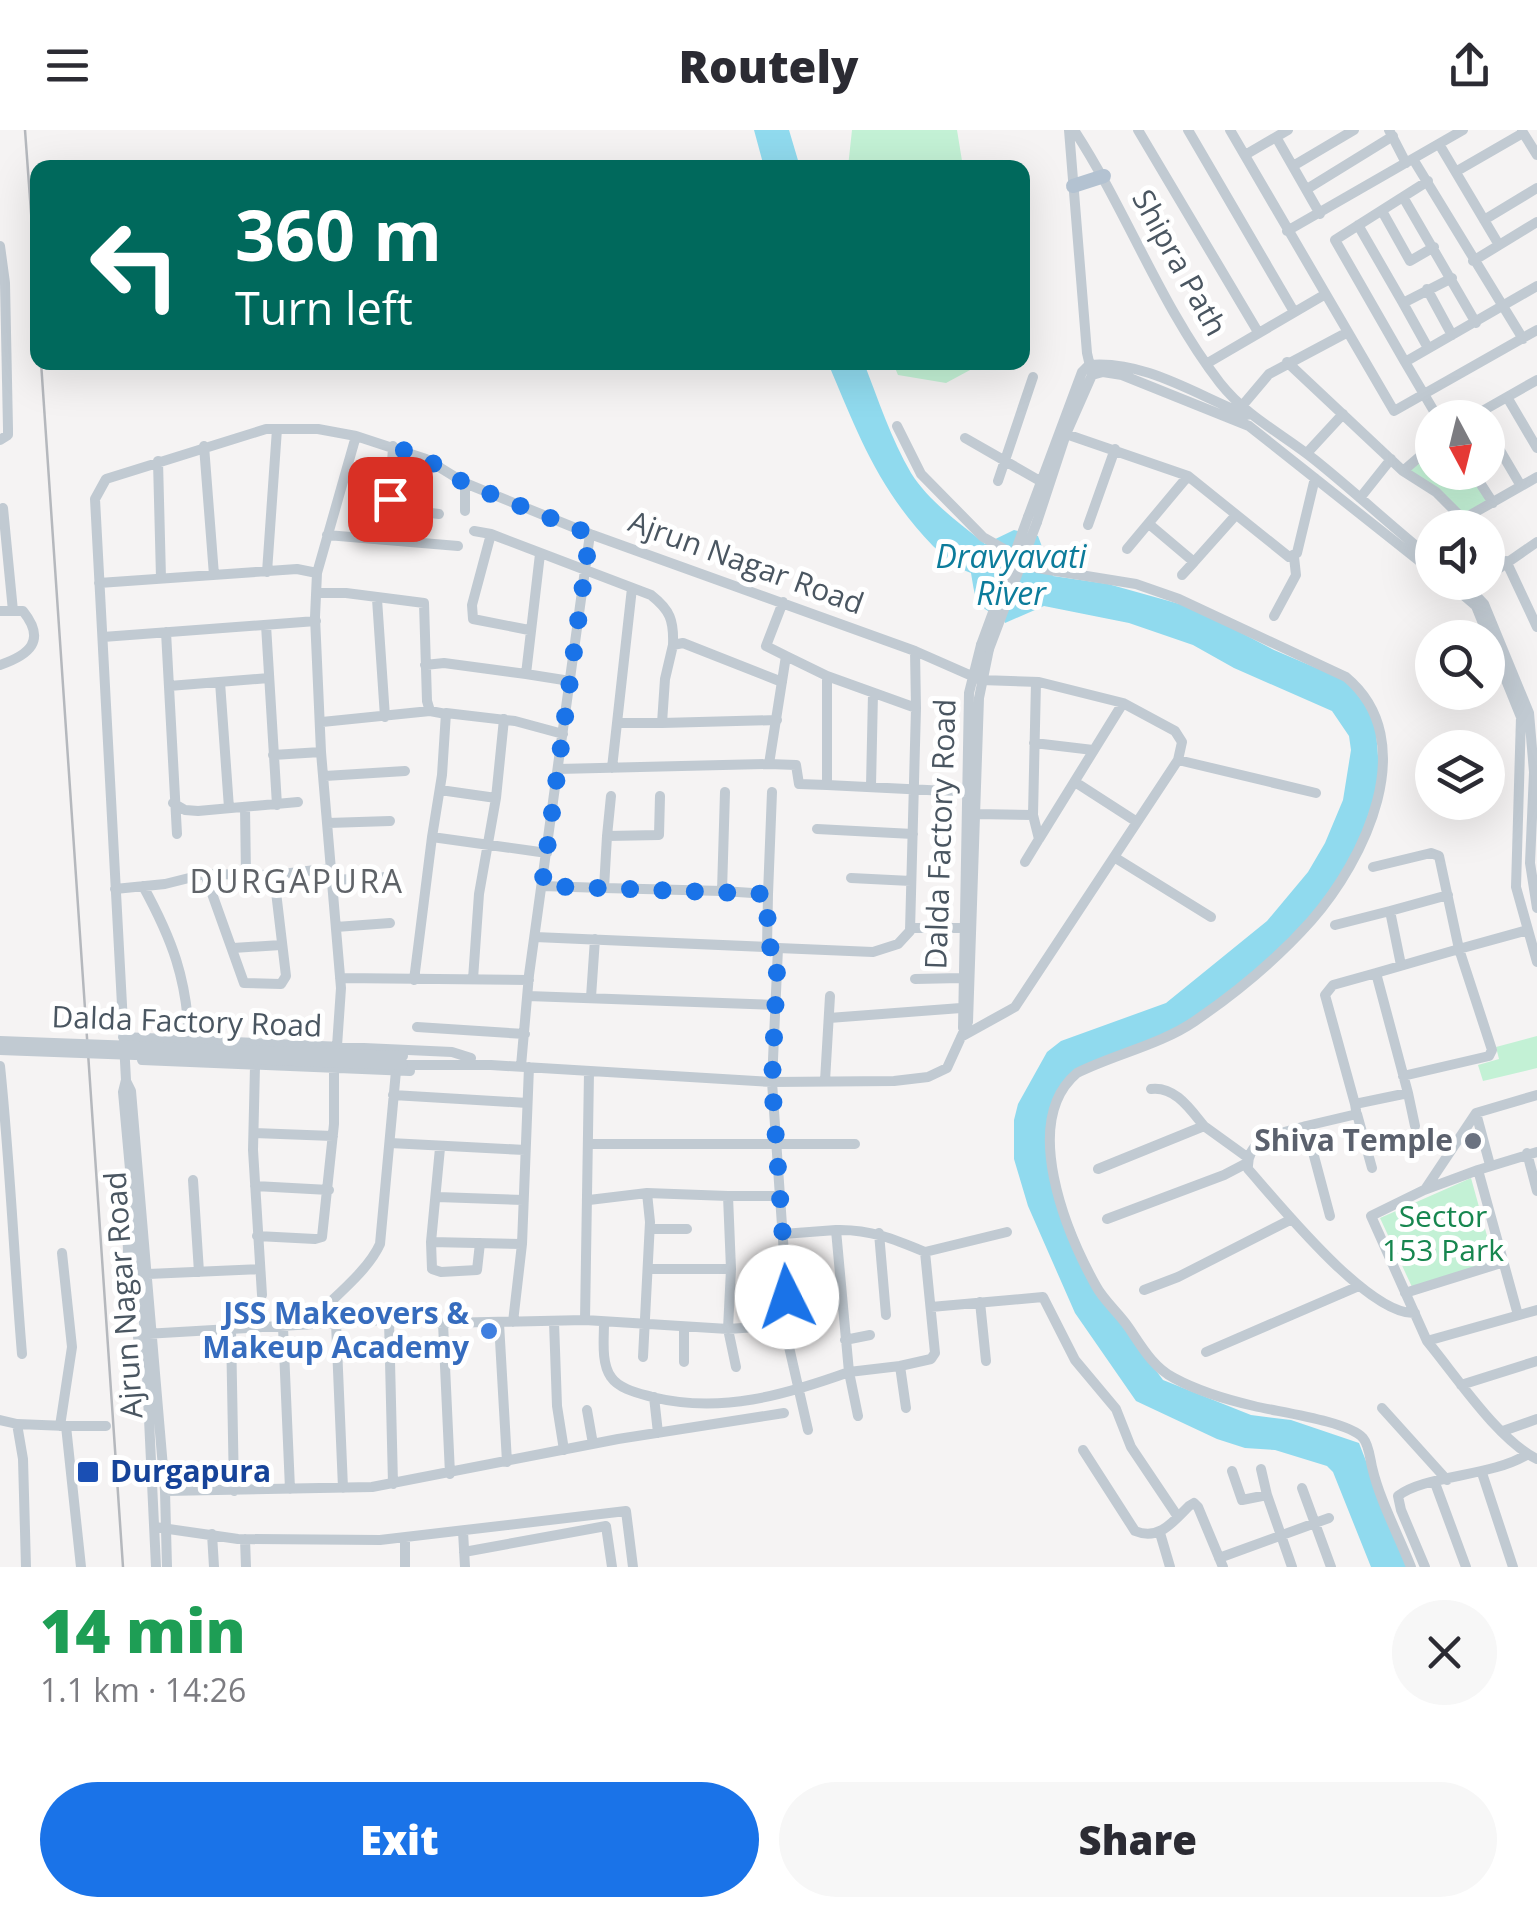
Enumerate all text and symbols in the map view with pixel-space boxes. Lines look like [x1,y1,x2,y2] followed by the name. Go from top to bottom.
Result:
[679,35,858,96] text: Routely
[40,38,95,93] icon: menu
[1442,38,1497,93] icon: share
[1123,182,1237,343] street label: Shipra Path
[235,186,442,282] text: 360 m
[70,200,200,330] icon: left
[235,277,413,338] text: Turn left
[1415,400,1505,490] north arrow
[1415,400,1505,820] map controls
[348,457,433,542] pin
[363,472,418,527] icon: arrive
[623,500,870,623] street label: Ajrun Nagar Road
[1415,510,1505,600] button: sound
[935,534,1087,614] water label: Dravyavati River
[1415,620,1505,710] button: search
[914,698,965,970] street label: Dalda Factory Road
[1415,730,1505,820] button: layers
[190,859,404,902] district label: DURGAPURA
[51,995,323,1046] street label: Dalda Factory Road
[1254,1119,1453,1160] place label: Shiva Temple
[1462,1130,1484,1152] marker: Shiva Temple
[93,1170,152,1420] street label: Ajrun Nagar Road
[1382,1195,1504,1270] park label: Sector 153 Park
[735,1245,839,1349] position arrow
[202,1292,470,1367] place label: JSS Makeovers & Makeup Academy
[478,1320,500,1342] marker: JSS Makeovers & Makeup Academy
[110,1450,271,1491] place label: Durgapura
[75,1459,101,1485] marker: Durgapura
[40,1589,246,1671] text: 14 min
[1392,1600,1497,1705] button: close
[40,1668,246,1711] text: 1.1 km · 14:26
[40,1782,759,1897] button: Exit
[779,1782,1497,1897] button: Share

